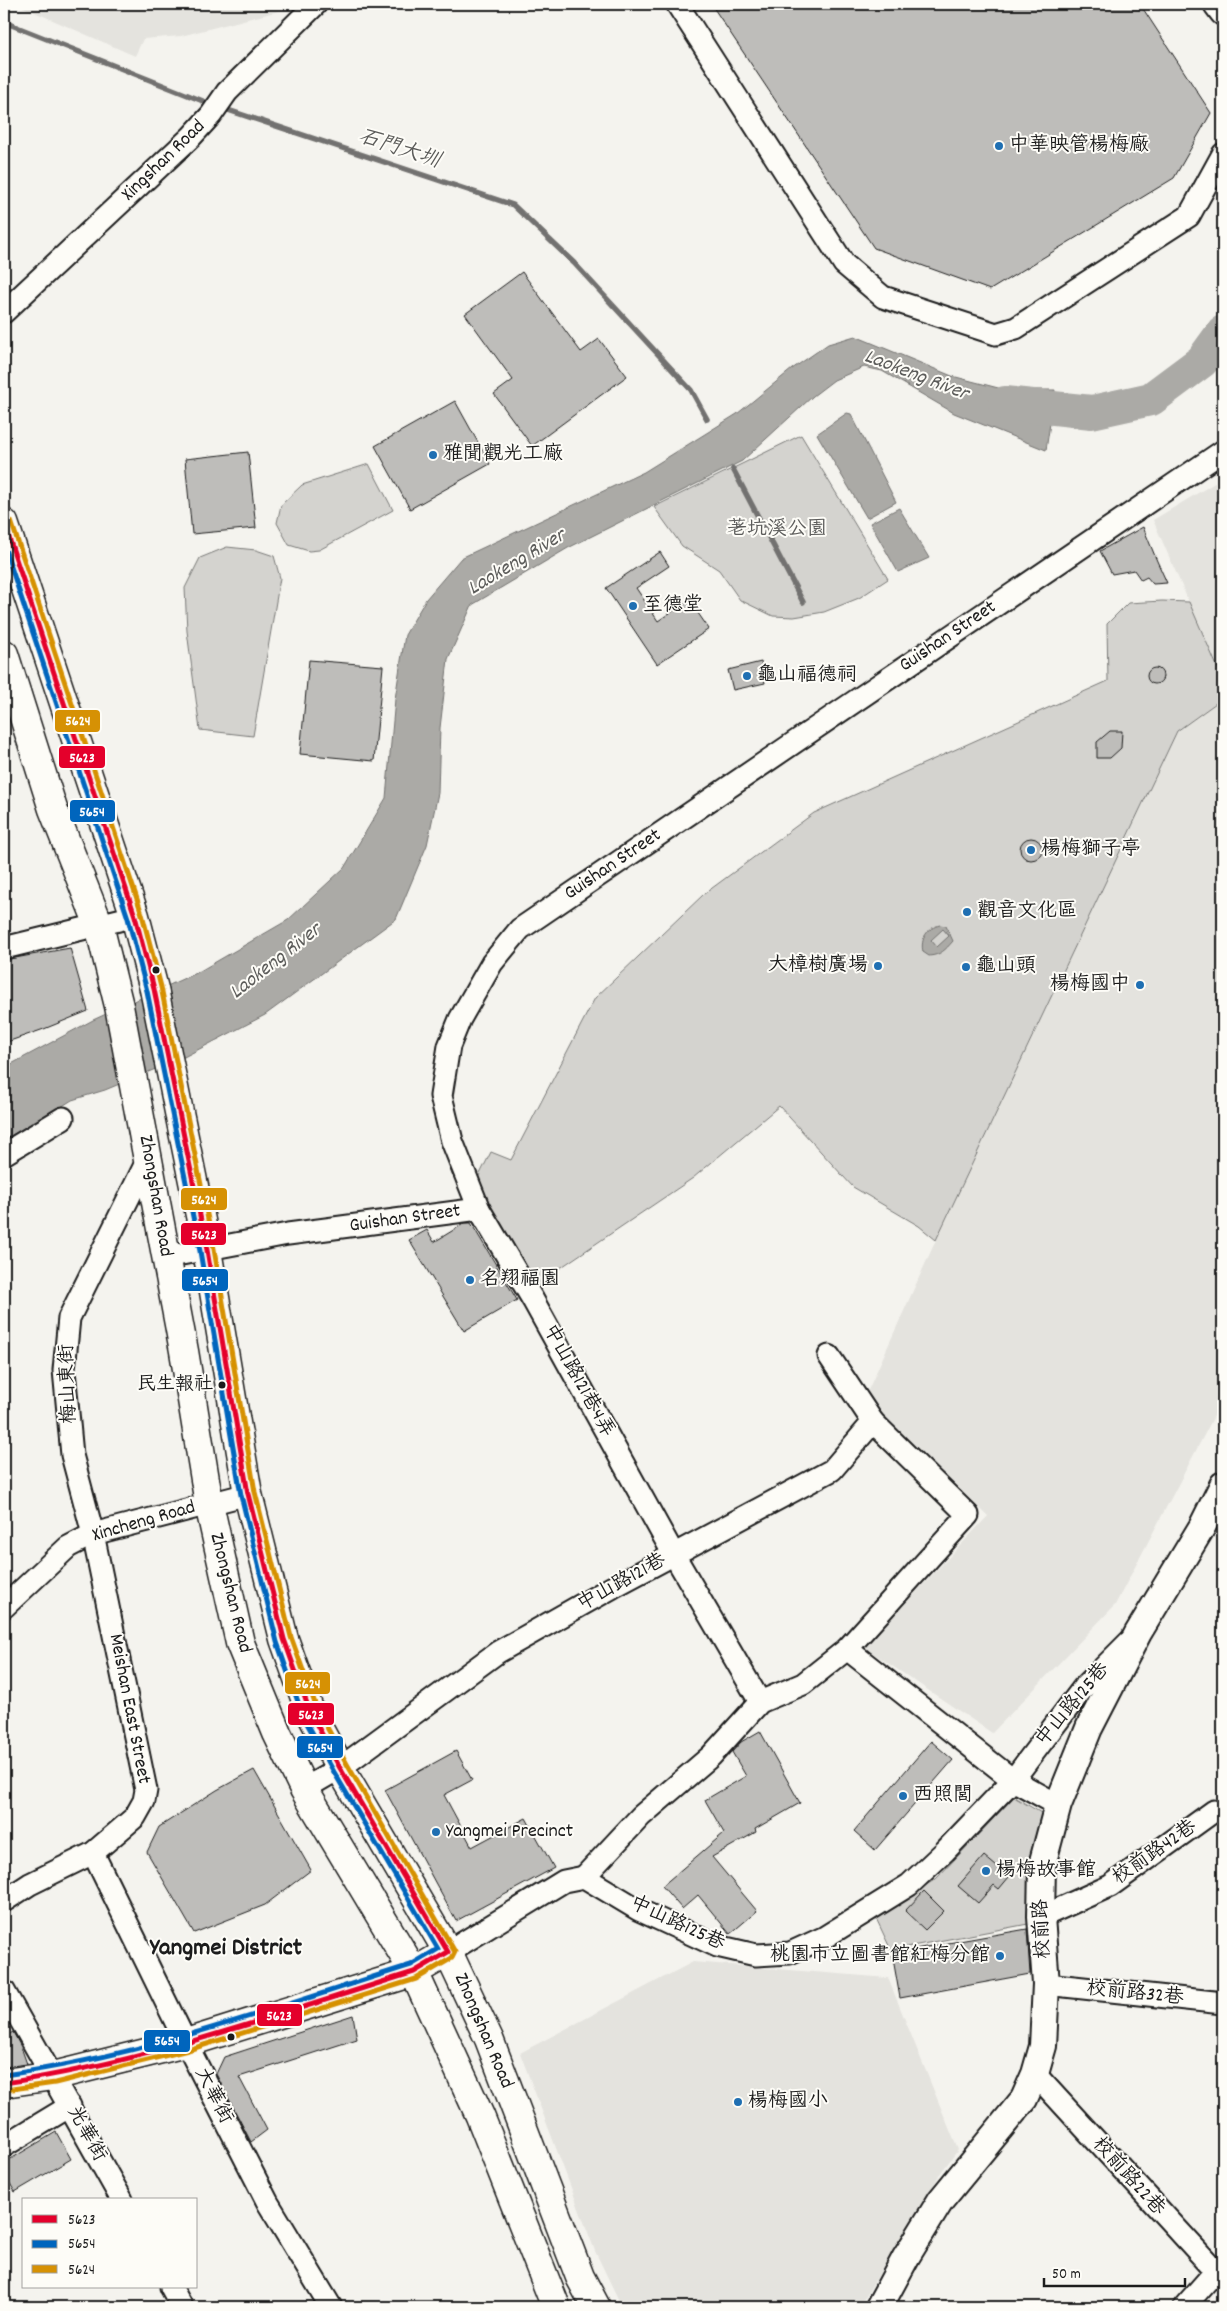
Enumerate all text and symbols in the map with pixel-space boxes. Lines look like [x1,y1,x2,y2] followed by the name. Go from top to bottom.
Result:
[116,114,212,208] street label: Xingshan Road
[354,123,445,178] water label: 石門大圳
[1009,132,1149,160] place label: 中華映管楊梅廠
[993,140,1005,152] marker: 中華映管楊梅廠
[860,342,974,410] water label: Laokeng River
[443,441,563,469] place label: 雅聞觀光工廠
[427,449,439,461] marker: 雅聞觀光工廠
[727,516,827,544] park label: 荖坑溪公園
[462,521,573,604] water label: Laokeng River
[643,592,703,620] place label: 至德堂
[894,594,1002,680] street label: Guishan Street
[627,600,639,612] marker: 至德堂
[757,662,857,690] place label: 龜山福德祠
[741,670,753,682] marker: 龜山福德祠
[54,709,101,733] line badge: 5624
[65,712,91,732] text: 5624
[58,745,106,769] line badge: 5623
[69,749,95,769] text: 5623
[69,799,116,823] line badge: 5654
[79,803,105,823] text: 5654
[559,822,667,908] street label: Guishan Street
[1041,836,1141,864] place label: 楊梅獅子亭
[1025,844,1037,856] marker: 楊梅獅子亭
[977,898,1077,926] place label: 觀音文化區
[961,906,973,918] marker: 觀音文化區
[224,915,330,1007] water label: Laokeng River
[768,952,868,980] place label: 大樟樹廣場
[976,953,1036,981] place label: 龜山頭
[872,960,884,972] marker: 大樟樹廣場
[960,961,972,973] marker: 龜山頭
[151,965,161,975] unlabelled marker
[1050,971,1130,999] place label: 楊梅國中
[1134,979,1146,991] marker: 楊梅國中
[131,1133,179,1259] street label: Zhongshan Road
[180,1187,228,1211] line badge: 5624
[191,1191,217,1211] text: 5624
[348,1197,462,1241] street label: Guishan Street
[180,1222,227,1246] line badge: 5623
[191,1226,217,1246] text: 5623
[480,1266,560,1294] place label: 名翔福園
[181,1268,229,1292] line badge: 5654
[192,1272,218,1292] text: 5654
[464,1274,476,1286] marker: 名翔福園
[535,1319,621,1443] street label: 中山路121巷4弄
[54,1344,84,1424] street label: 梅山東街
[137,1372,213,1399] place label: 民生報社
[217,1380,227,1390] marker: 民生報社
[89,1494,199,1550] street label: Xincheng Road
[202,1530,258,1656] street label: Zhongshan Road
[573,1547,672,1619] street label: 中山路121巷
[101,1632,157,1786] street label: Meishan East Street
[1029,1656,1117,1753] street label: 中山路125巷
[284,1671,331,1695] line badge: 5624
[295,1675,321,1695] text: 5624
[287,1702,335,1726] line badge: 5623
[298,1706,324,1726] text: 5623
[296,1735,344,1759] line badge: 5654
[307,1739,333,1759] text: 5654
[913,1782,973,1810] place label: 西照閭
[897,1790,909,1802] marker: 西照閭
[1107,1813,1204,1892] street label: 校前路42巷
[446,1818,573,1846] place label: Yangmei Precinct
[430,1826,442,1838] marker: Yangmei Precinct
[996,1857,1096,1885] place label: 楊梅故事館
[980,1865,992,1877] marker: 楊梅故事館
[625,1890,730,1959] street label: 中山路125巷
[1027,1897,1059,1960] street label: 校前路
[149,1931,303,1967] district label: Yangmei District
[770,1942,990,1970] place label: 桃園市立圖書館紅梅分館
[994,1950,1006,1962] marker: 桃園市立圖書館紅梅分館
[446,1969,520,2093] street label: Zhongshan Road
[1085,1975,1186,2013] street label: 校前路32巷
[256,2003,303,2027] line badge: 5623
[266,2007,292,2027] text: 5623
[143,2029,191,2053] line badge: 5654
[154,2032,180,2052] text: 5654
[226,2032,236,2042] unlabelled marker
[187,2063,239,2129] street label: 大華街
[748,2088,828,2116] place label: 楊梅國小
[732,2096,744,2108] marker: 楊梅國小
[59,2101,113,2167] street label: 光華街
[1085,2131,1172,2223] street label: 校前路22巷
[22,2198,198,2288] legend
[68,2210,96,2232] text: 5623
[68,2234,95,2256] text: 5654
[1044,2256,1186,2288] scale bar
[68,2260,95,2282] text: 5624
[1052,2264,1081,2286] text: 50 m

